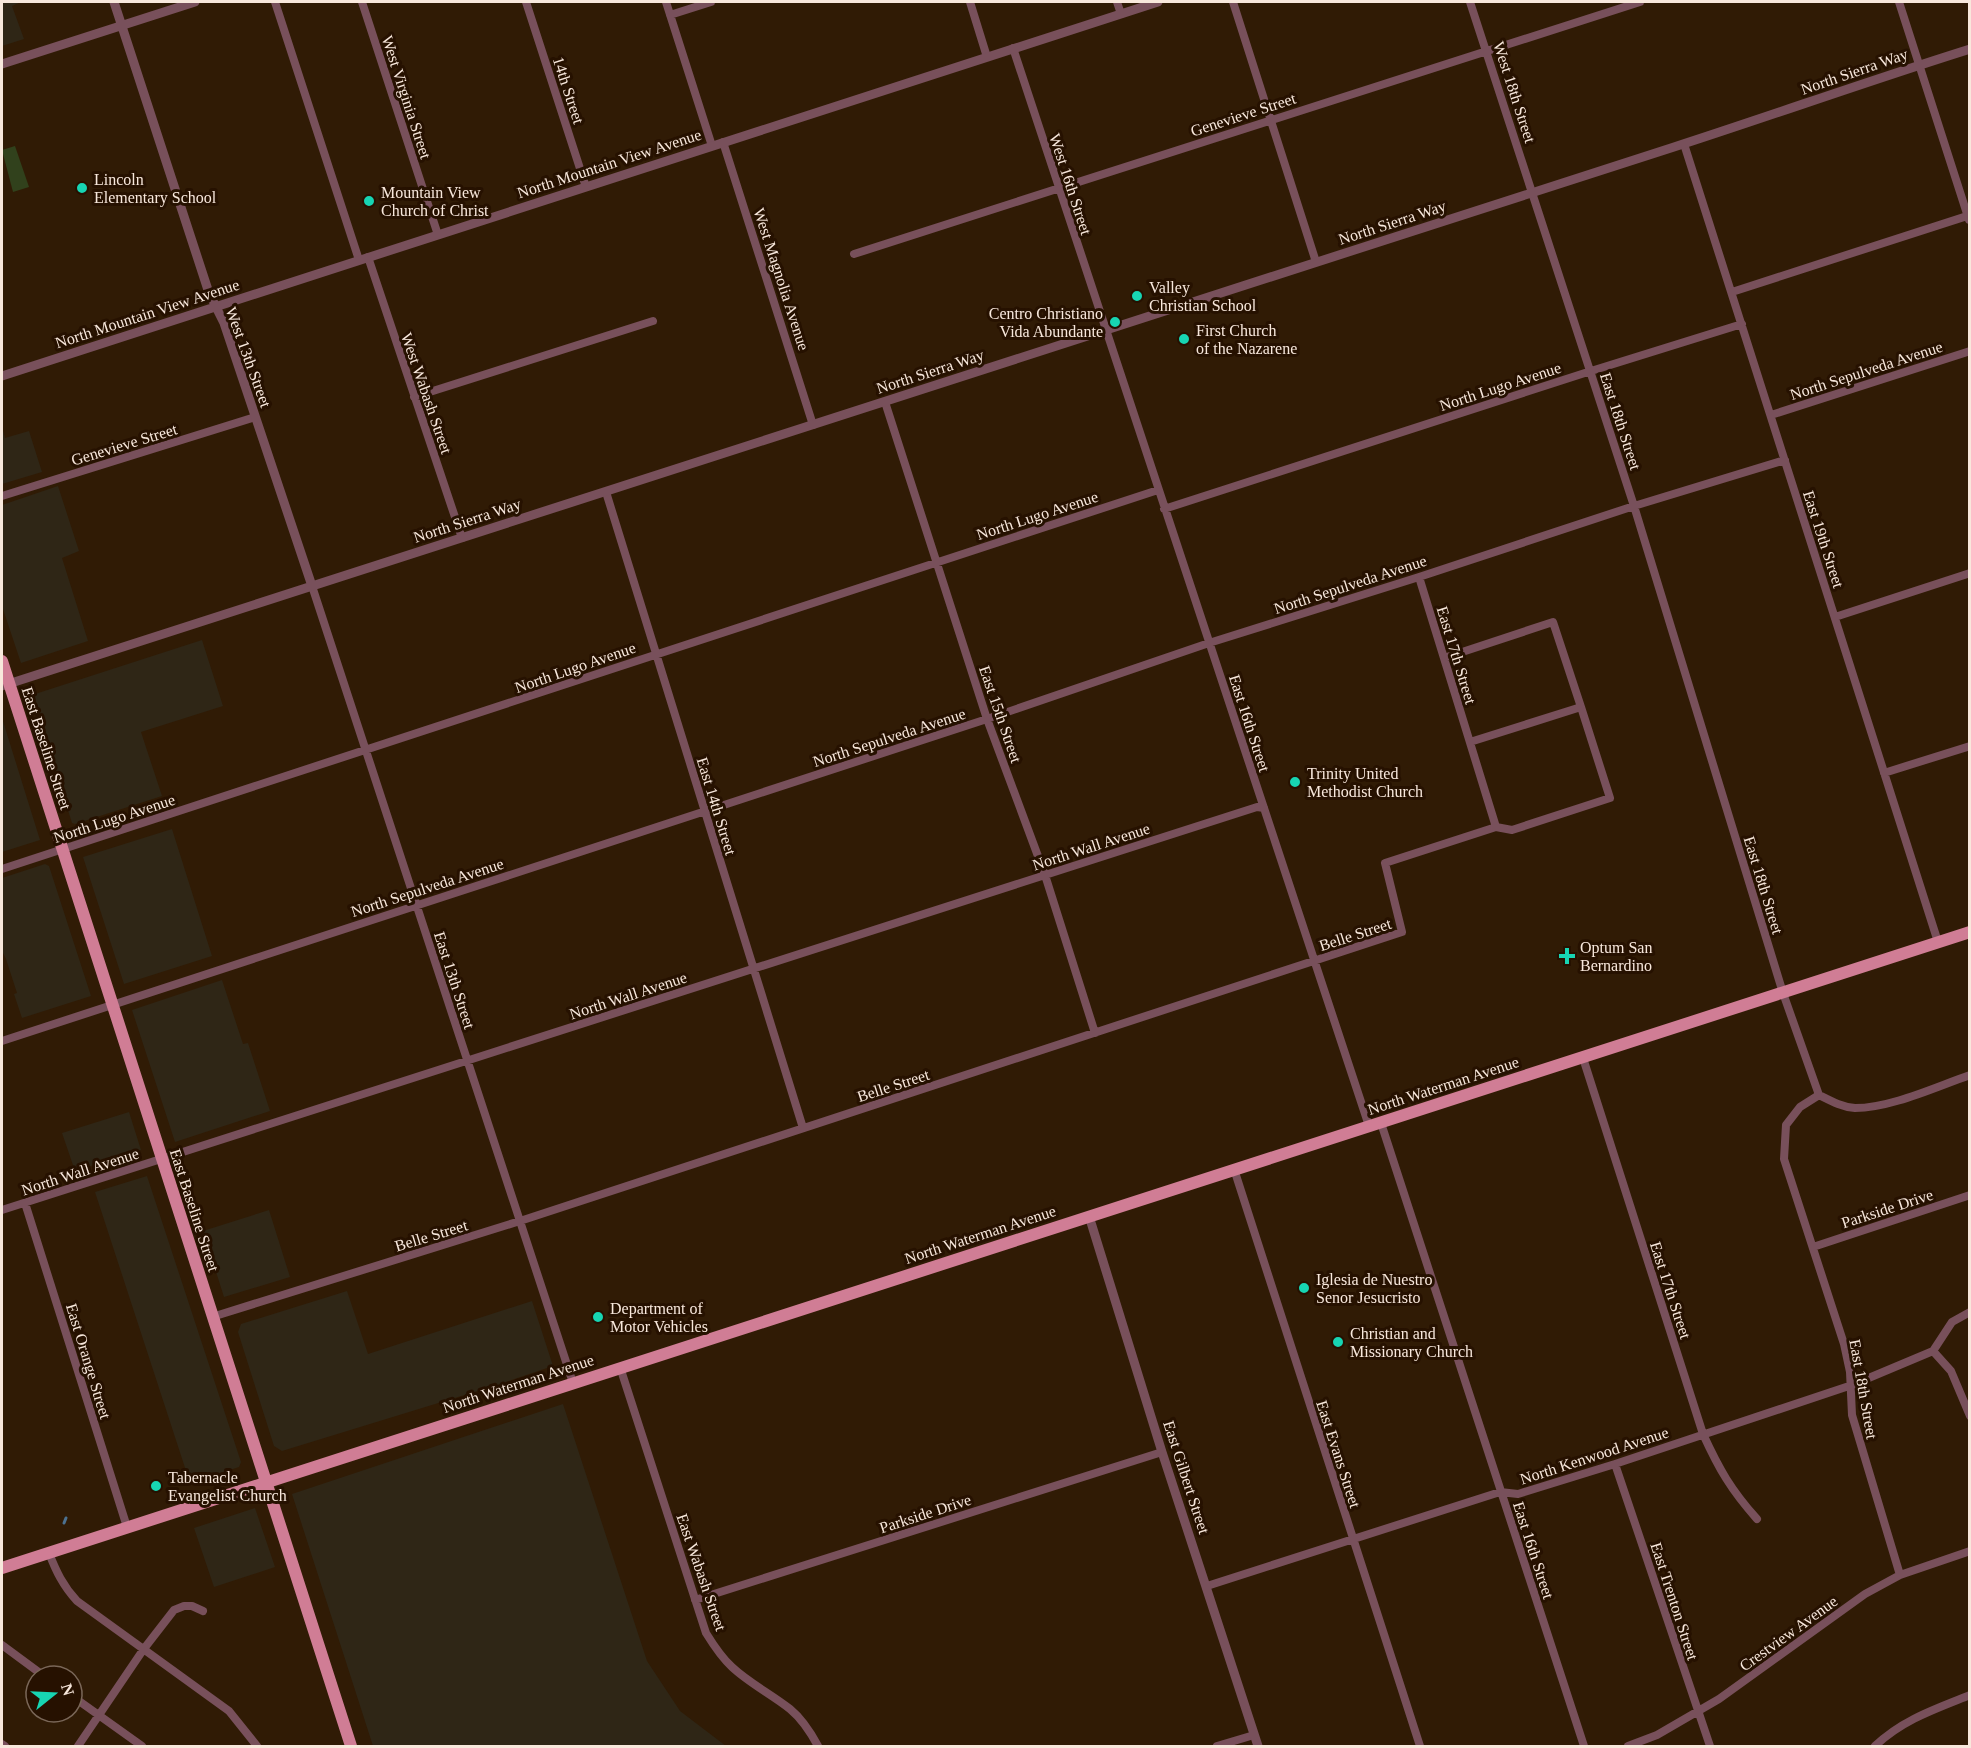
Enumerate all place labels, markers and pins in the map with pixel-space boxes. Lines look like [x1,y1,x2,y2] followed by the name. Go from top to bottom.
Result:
[94,171,217,207] place label: Lincoln Elementary School
[75,181,89,195] marker: Lincoln Elementary School
[381,184,489,219] place label: Mountain View Church of Christ
[362,194,376,208] marker: Mountain View Church of Christ
[1149,279,1257,314] place label: Valley Christian School
[1130,289,1144,303] marker: Valley Christian School
[989,305,1103,340] place label: Centro Christiano Vida Abundante
[1108,315,1122,329] marker: Centro Christiano Vida Abundante
[1196,322,1297,357] place label: First Church of the Nazarene
[1177,332,1191,346] marker: First Church of the Nazarene
[1307,765,1423,800] place label: Trinity United Methodist Church
[1288,775,1302,789] marker: Trinity United Methodist Church
[1580,939,1652,974] place label: Optum San Bernardino
[1558,947,1576,965] marker: Optum San Bernardino
[1316,1271,1432,1306] place label: Iglesia de Nuestro Senor Jesucristo
[1297,1281,1311,1295] marker: Iglesia de Nuestro Senor Jesucristo
[610,1300,708,1335] place label: Department of Motor Vehicles
[591,1310,605,1324] marker: Department of Motor Vehicles
[1350,1325,1473,1361] place label: Christian and Missionary Church
[1331,1335,1345,1349] marker: Christian and Missionary Church
[168,1469,287,1505] place label: Tabernacle Evangelist Church
[149,1479,163,1493] marker: Tabernacle Evangelist Church

